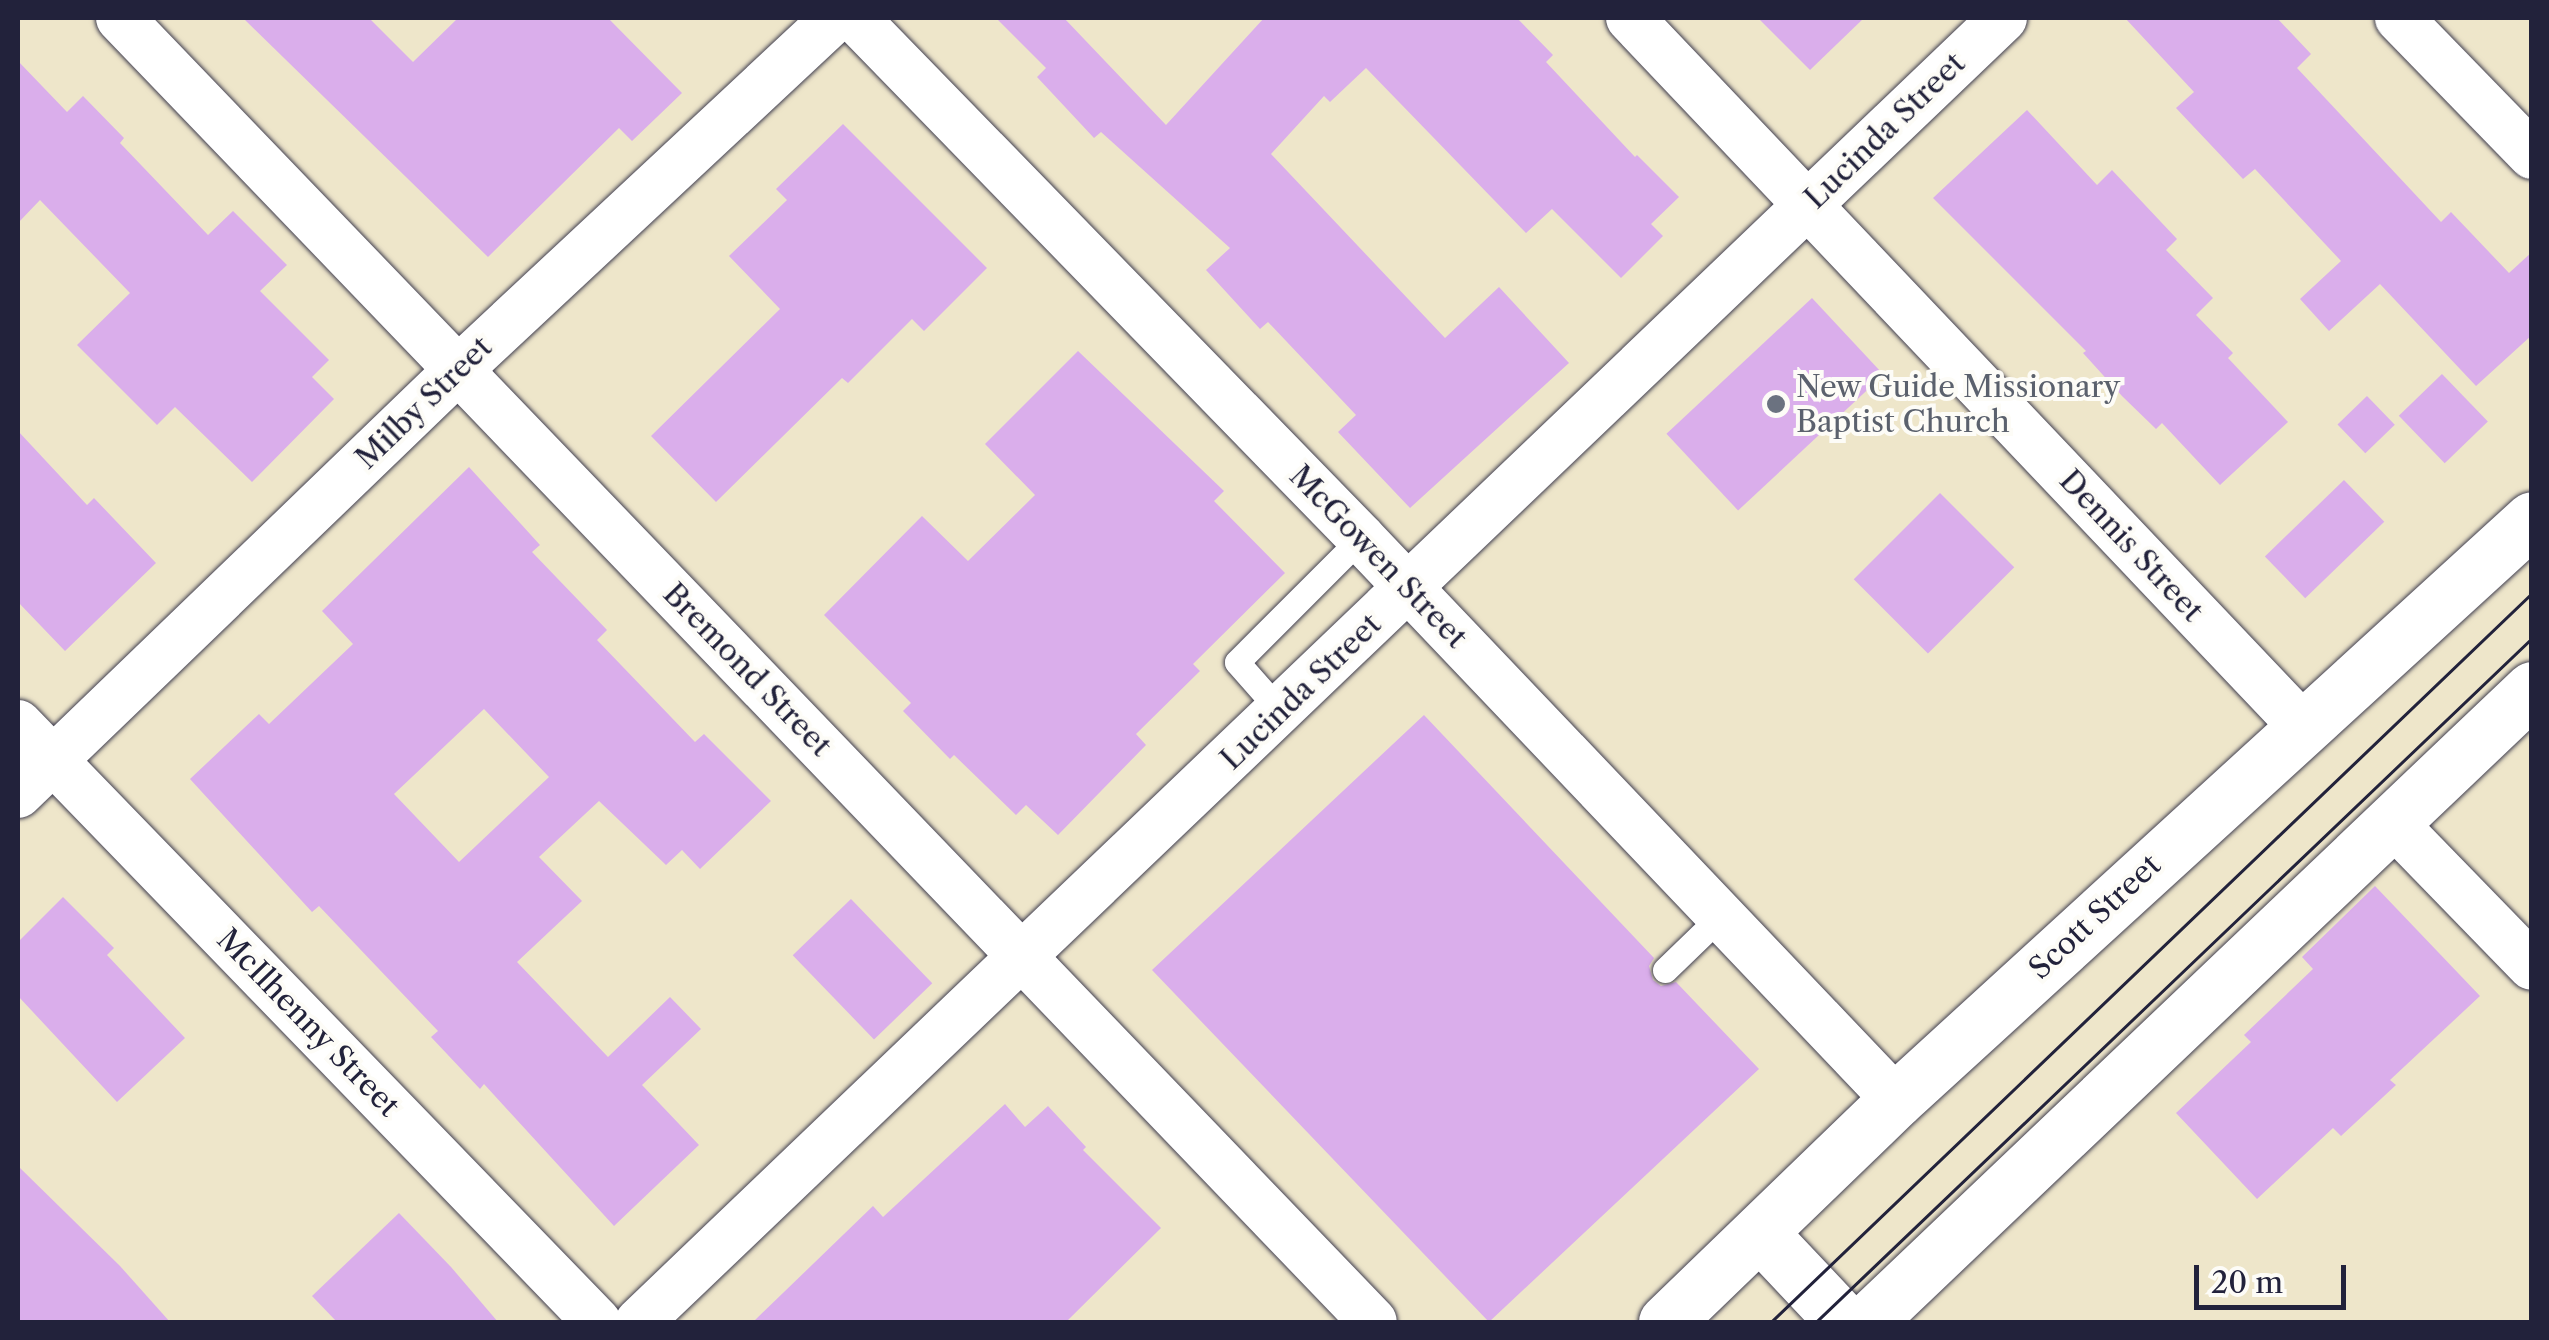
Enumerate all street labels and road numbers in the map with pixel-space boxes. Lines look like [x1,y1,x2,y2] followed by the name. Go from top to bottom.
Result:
[1797,45,1973,217] street label: Lucinda Street
[348,329,500,477] street label: Milby Street
[1282,458,1474,656] street label: McGowen Street
[2052,463,2210,629] street label: Dennis Street
[655,576,839,764] street label: Bremond Street
[1213,606,1389,778] street label: Lucinda Street
[2022,847,2168,987] street label: Scott Street
[209,921,407,1125] street label: McIlhenny Street

